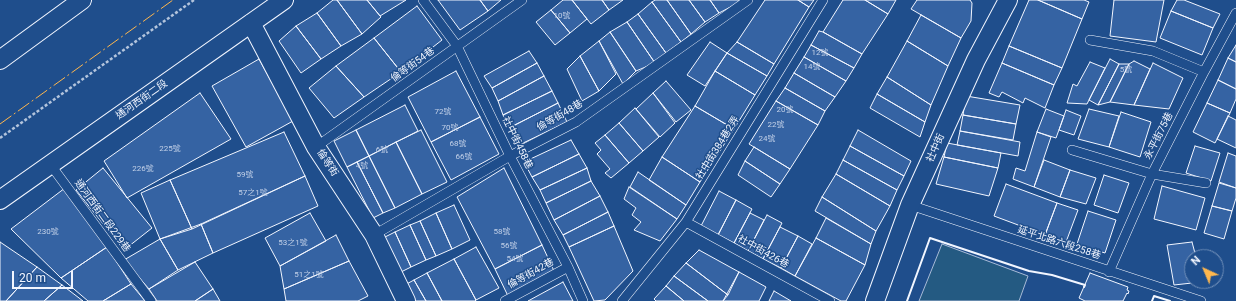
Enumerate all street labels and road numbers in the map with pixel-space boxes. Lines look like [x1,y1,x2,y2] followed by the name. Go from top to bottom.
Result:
[389,45,437,85] street label: 倫等街54巷
[114,78,170,122] street label: 通河西街二段
[535,98,585,134] street label: 倫等街48巷
[1142,110,1176,162] street label: 永平街75巷
[694,114,742,182] street label: 社中街384巷2弄
[499,115,535,171] street label: 社中街458巷
[924,132,948,164] street label: 社中街
[314,147,340,179] street label: 倫等街
[72,177,132,255] street label: 通河西街二段229巷
[1016,224,1102,262] street label: 延平北路六段258巷
[735,233,791,271] street label: 社中街426巷
[506,256,556,292] street label: 倫等街42巷

